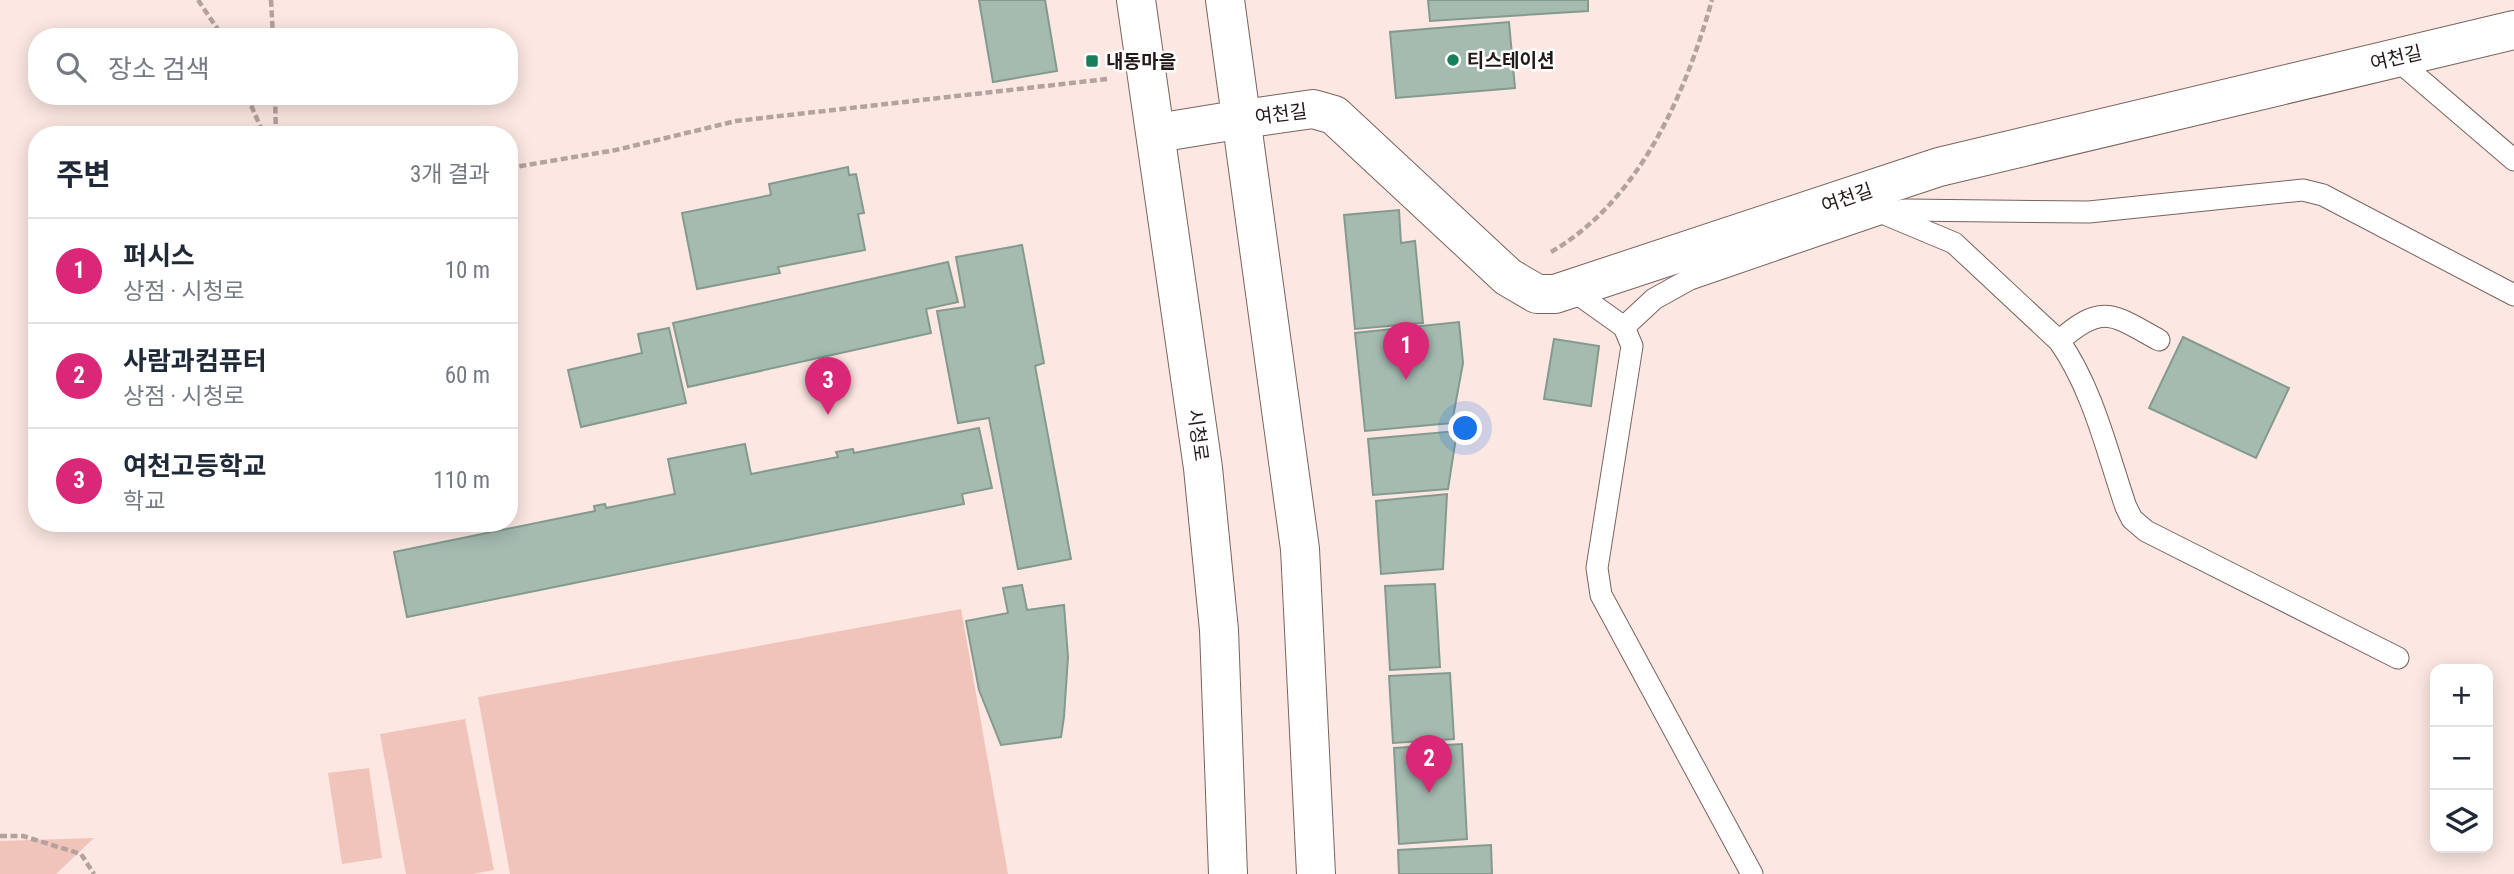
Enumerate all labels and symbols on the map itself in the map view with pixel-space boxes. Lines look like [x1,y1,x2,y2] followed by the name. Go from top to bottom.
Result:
[2368,41,2424,75] street label: 여천길
[1467,49,1554,72] place label: 티스테이션
[1106,50,1176,73] place label: 내동마을
[1445,52,1461,68] marker: 티스테이션
[1084,53,1100,69] marker: 내동마을
[1254,99,1308,129] street label: 여천길
[1818,179,1876,217] street label: 여천길
[1383,322,1429,380] pin: 1
[805,357,851,415] pin: 3
[1183,407,1213,463] street label: 시청로
[1448,411,1482,445] your location
[1406,735,1452,793] pin: 2

